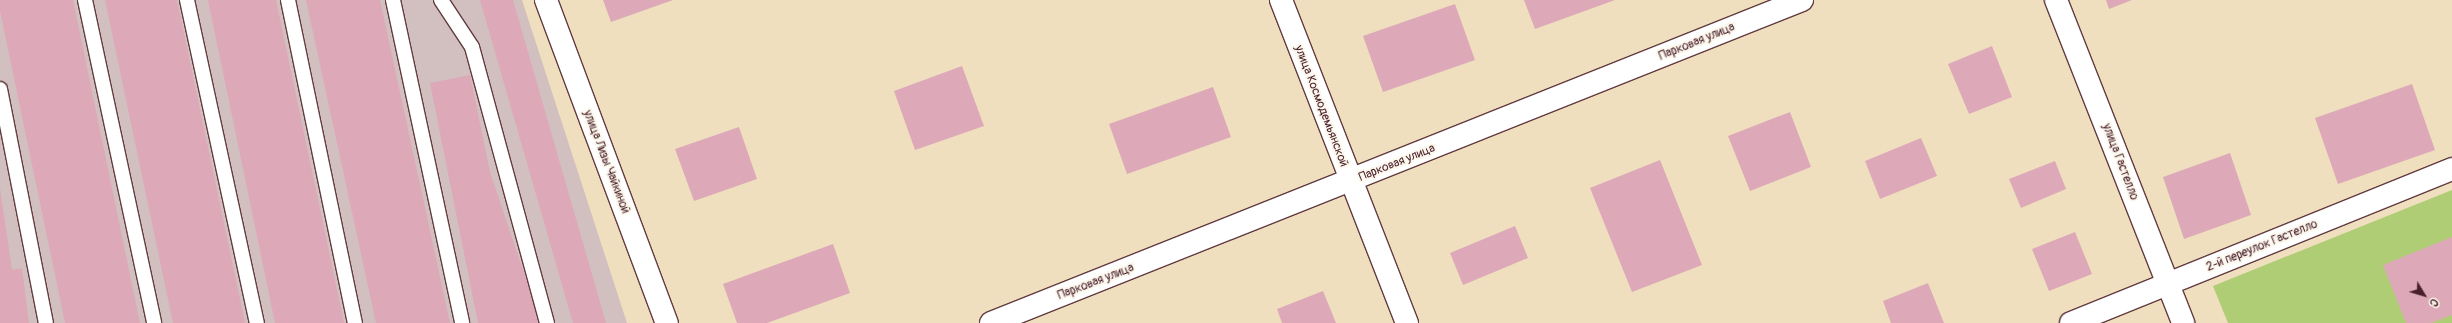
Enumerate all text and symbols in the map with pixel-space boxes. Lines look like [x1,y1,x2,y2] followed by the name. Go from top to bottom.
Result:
[1657,20,1737,64] street label: Парковая улица
[1291,43,1351,169] street label: улица Космодемьянской
[580,108,632,216] street label: улица Лизы Чайкиной
[2099,122,2141,202] street label: улица Гастелло
[1357,141,1437,185] street label: Парковая улица
[2204,217,2320,275] street label: 2-й переулок Гастелло
[1056,261,1136,303] street label: Парковая улица
[2404,275,2444,315] north arrow
[2427,296,2441,309] text: С

